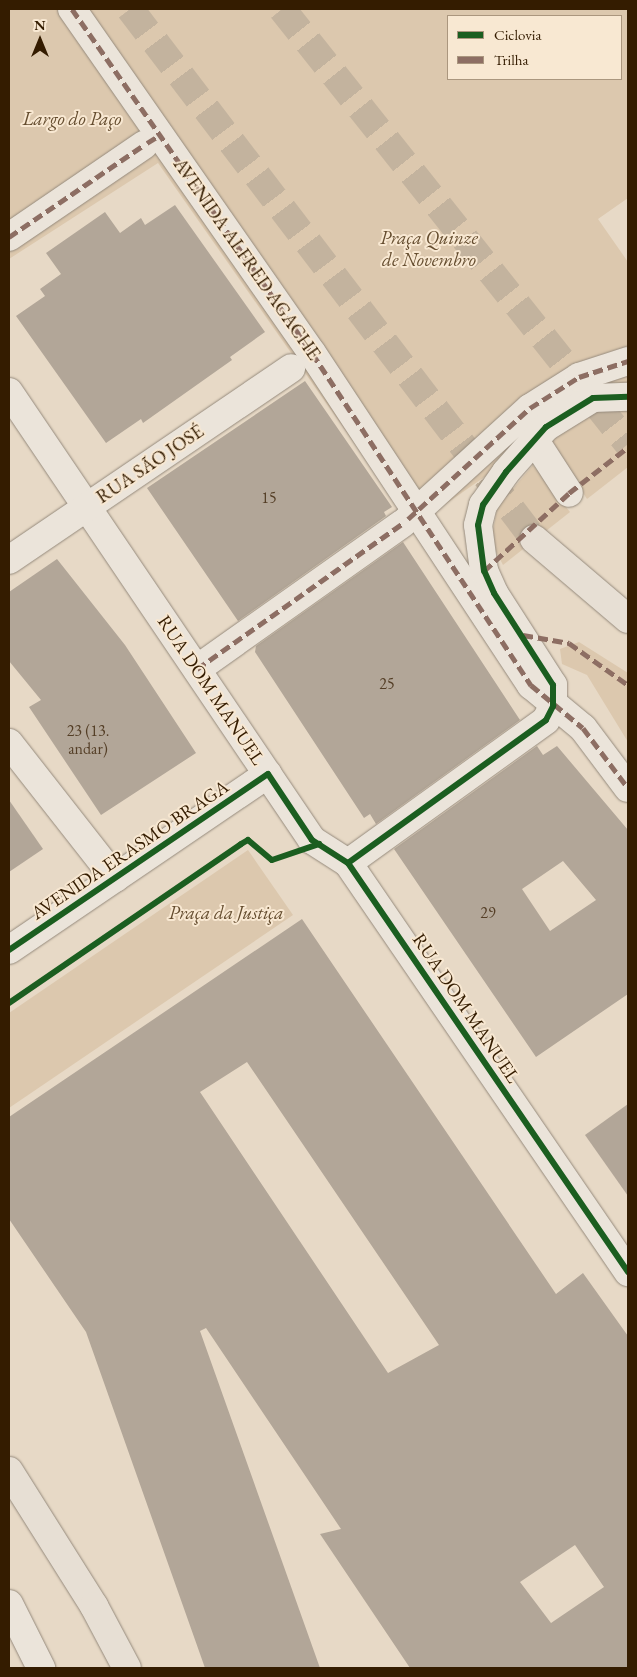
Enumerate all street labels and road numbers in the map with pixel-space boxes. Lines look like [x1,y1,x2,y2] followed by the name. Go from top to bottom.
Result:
[169,154,325,364] street label: AVENIDA ALFRED AGACHE
[92,420,208,508] street label: RUA SÃO JOSÉ
[153,611,269,769] street label: RUA DOM MANUEL
[27,775,233,925] street label: AVENIDA ERASMO BRAGA
[408,929,524,1087] street label: RUA DOM MANUEL

